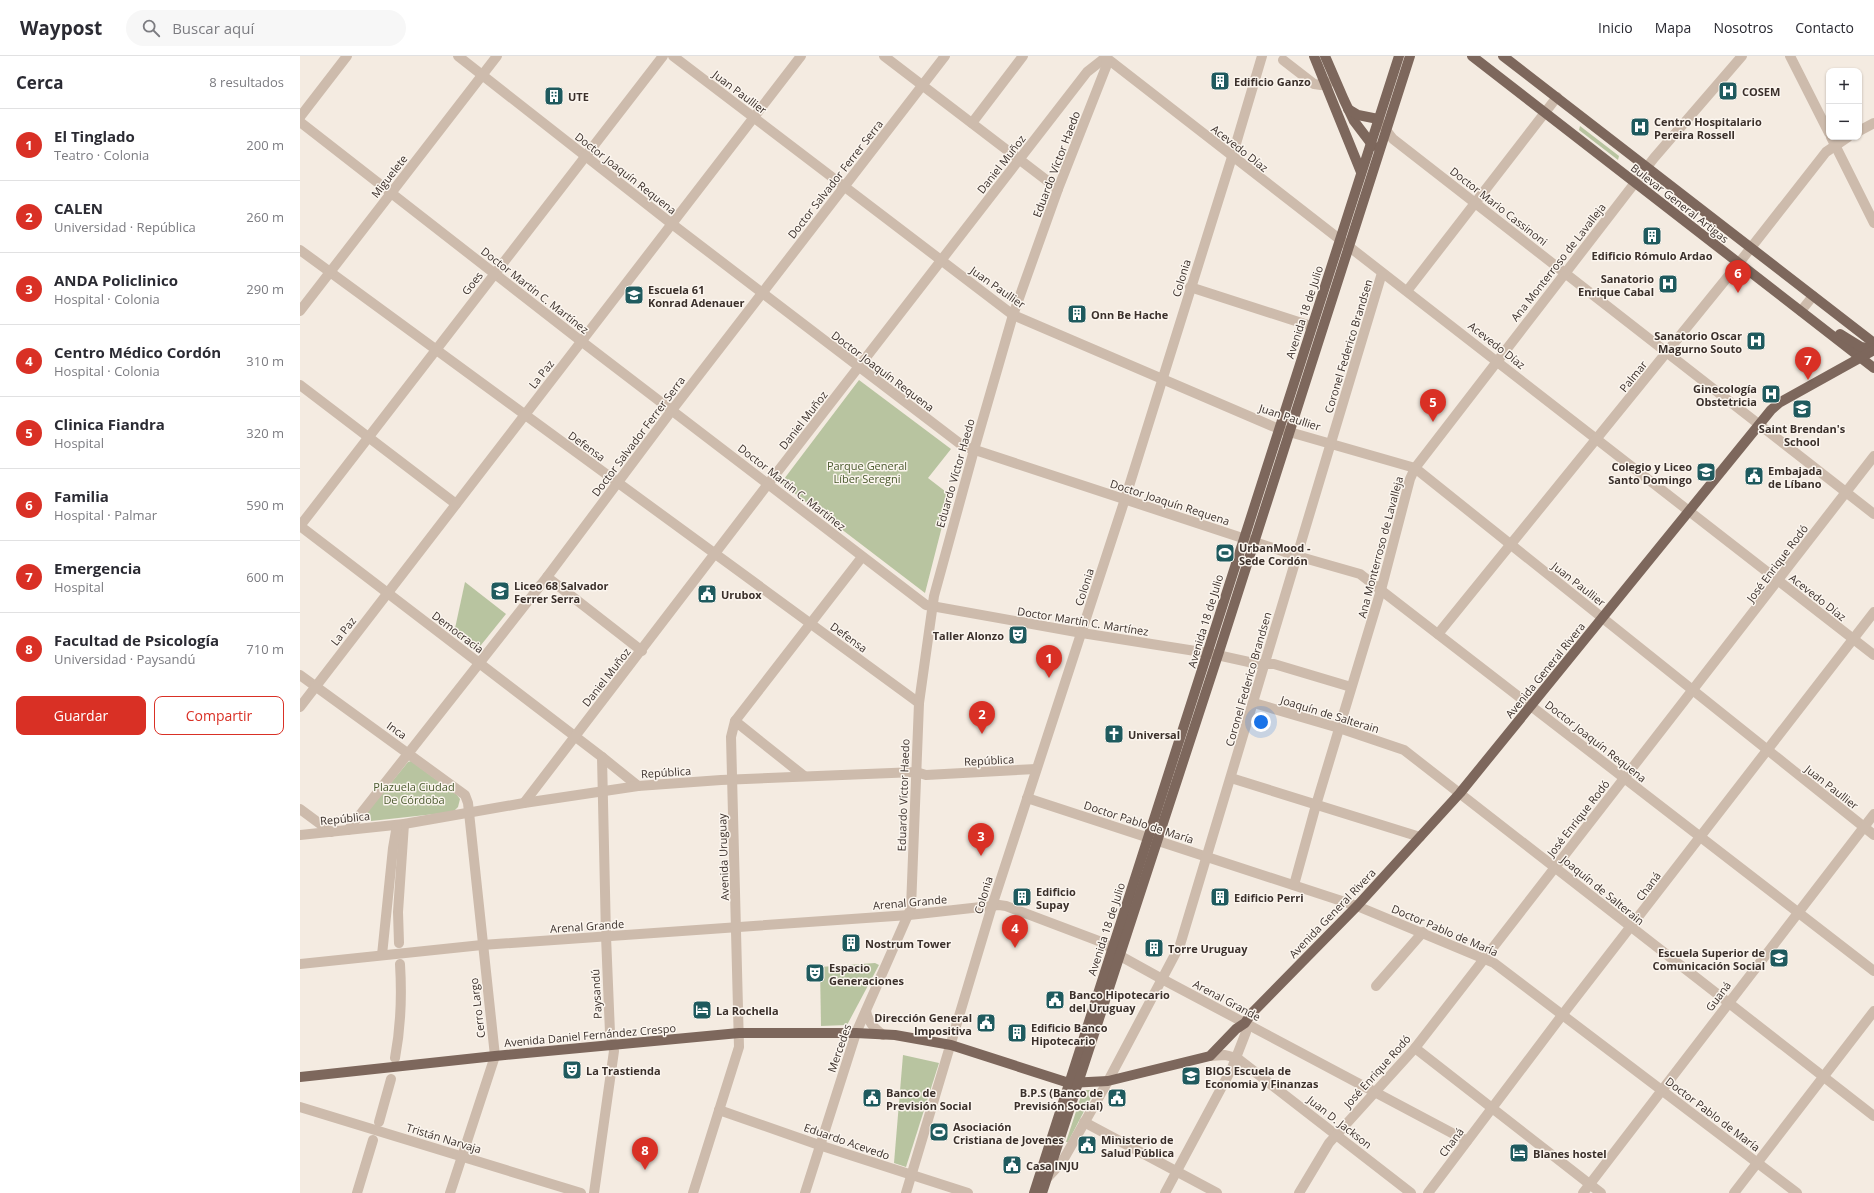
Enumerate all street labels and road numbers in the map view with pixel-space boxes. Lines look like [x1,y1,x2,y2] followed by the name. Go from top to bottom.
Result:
[709,66,770,118] street label: Juan Paullier
[1029,108,1083,219] street label: Eduardo Víctor Haedo
[784,117,886,241] street label: Doctor Salvador Ferrer Serra
[1208,121,1272,175] street label: Acevedo Díaz
[572,129,680,217] street label: Doctor Joaquín Requena
[973,132,1029,196] street label: Daniel Muñoz
[368,151,410,201] street label: Miguelete
[1628,160,1732,246] street label: Bulevar General Artigas
[1447,163,1551,249] street label: Doctor Mario Cassinoni
[1507,200,1609,324] street label: Ana Monterroso de Lavalleja
[478,243,592,337] street label: Doctor Martín C. Martínez
[1168,257,1194,299] street label: Colonia
[967,262,1029,312] street label: Juan Paullier
[1282,263,1326,360] street label: Avenida 18 de Julio
[458,268,486,298] street label: Goes
[1320,277,1376,415] street label: Coronel Federico Brandsen
[1465,318,1529,372] street label: Acevedo Díaz
[829,327,937,415] street label: Doctor Joaquín Requena
[525,357,557,391] street label: La Paz
[1616,357,1651,395] street label: Palmar
[588,373,688,499] street label: Doctor Salvador Ferrer Serra
[775,388,831,452] street label: Daniel Muñoz
[1256,400,1323,434] street label: Juan Paullier
[932,416,978,529] street label: Eduardo Víctor Haedo
[566,428,608,464] street label: Defensa
[735,440,849,534] street label: Doctor Martín C. Martínez
[1354,474,1406,620] street label: Ana Monterroso de Lavalleja
[1108,476,1232,528] street label: Doctor Joaquín Requena
[1742,521,1811,606] street label: José Enrique Rodó
[1548,558,1609,610] street label: Juan Paullier
[1071,566,1097,608] street label: Colonia
[1786,570,1850,624] street label: Acevedo Díaz
[1184,572,1226,670] street label: Avenida 18 de Julio
[1016,603,1150,639] street label: Doctor Martín C. Martínez
[429,608,487,656] street label: Democracia
[1222,610,1274,748] street label: Coronel Federico Brandsen
[327,614,359,648] street label: La Paz
[828,619,870,655] street label: Defensa
[1502,619,1588,721] street label: Avenida General Rivera
[578,645,634,709] street label: Daniel Muñoz
[1278,692,1381,736] street label: Joaquín de Salterain
[1542,697,1650,785] street label: Doctor Joaquín Requena
[384,718,410,742] street label: Inca
[894,738,912,852] street label: Eduardo Víctor Haedo
[964,751,1014,769] street label: República
[1801,761,1862,813] street label: Juan Paullier
[640,763,692,781] street label: República
[1543,776,1613,860] street label: José Enrique Rodó
[1082,797,1196,847] street label: Doctor Pablo de María
[319,808,371,828] street label: República
[714,813,732,901] street label: Avenida Uruguay
[1558,851,1648,928] street label: Joaquín de Salterain
[1285,865,1379,961] street label: Avenida General Rivera
[1632,868,1664,904] street label: Chaná
[970,874,996,916] street label: Colonia
[1084,880,1128,977] street label: Avenida 18 de Julio
[872,891,948,913] street label: Arenal Grande
[1389,901,1501,959] street label: Doctor Pablo de María
[549,916,625,936] street label: Arenal Grande
[587,969,605,1019] street label: Paysandú
[1191,976,1263,1024] street label: Arenal Grande
[466,977,488,1039] street label: Cerro Largo
[1702,978,1734,1014] street label: Guaná
[504,1020,677,1050] street label: Avenida Daniel Fernández Crespo
[824,1022,854,1074] street label: Mercedes
[1340,1031,1414,1111] street label: José Enrique Rodó
[1663,1074,1763,1154] street label: Doctor Pablo de María
[1304,1092,1375,1152] street label: Juan D. Jackson
[405,1119,483,1157] street label: Tristán Narvaja
[802,1119,892,1163] street label: Eduardo Acevedo
[1435,1124,1467,1160] street label: Chaná

